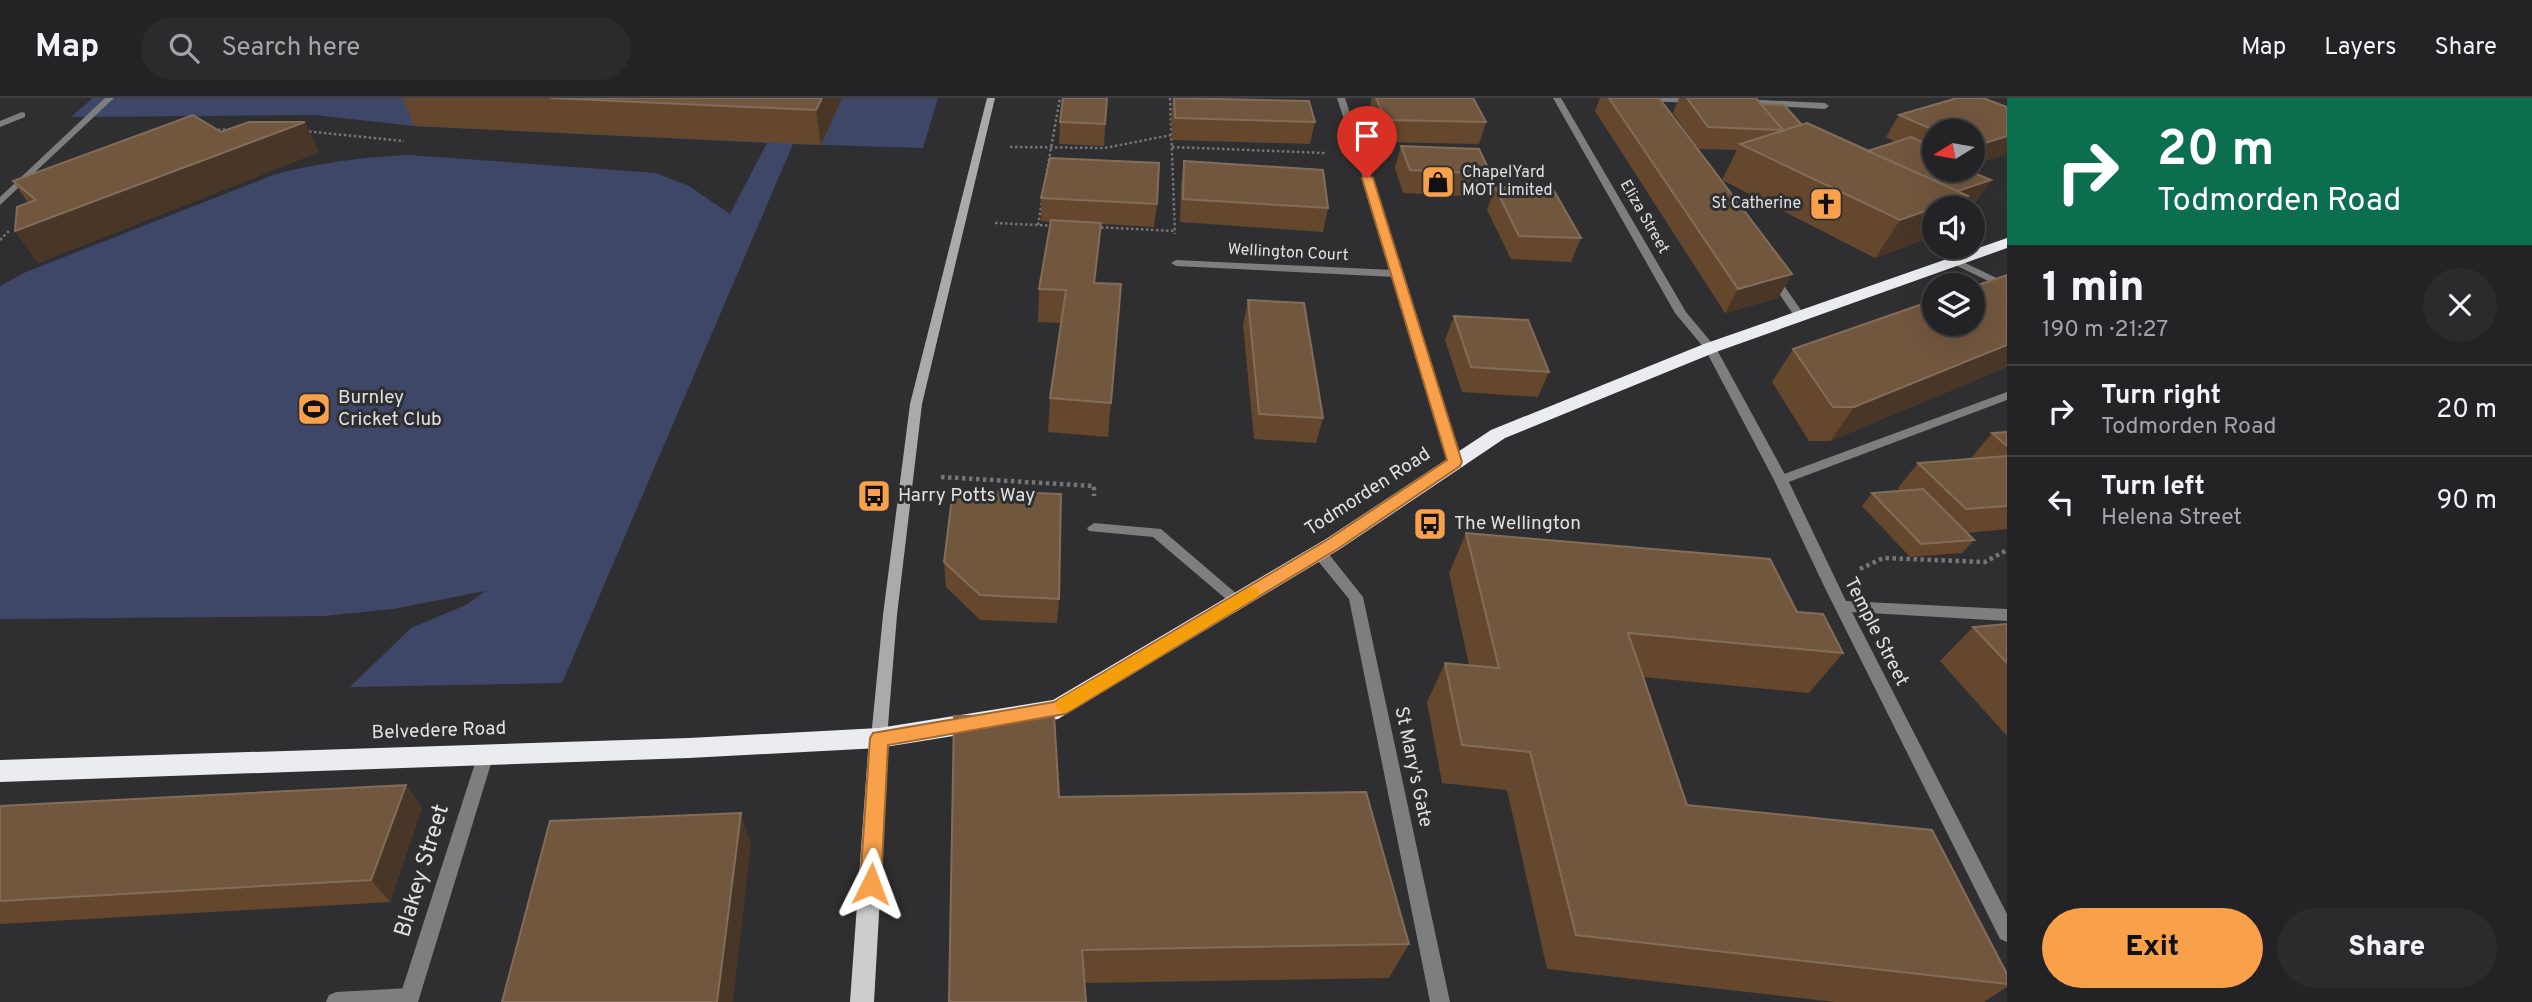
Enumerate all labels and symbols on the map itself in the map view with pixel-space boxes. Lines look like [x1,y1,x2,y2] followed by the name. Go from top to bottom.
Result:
[1337,106,1397,178] pin
[1922,119,1984,182] north arrow
[1419,163,1457,201] shop icon: ChapelYard MOT Limited
[1462,163,1553,201] place label: ChapelYard MOT Limited
[1615,176,1673,258] street label: Eliza Street
[1807,185,1845,223] church icon: St Catherine
[1711,194,1801,214] place label: St Catherine
[1227,240,1349,266] street label: Wellington Court
[338,386,442,432] place label: Burnley Cricket Club
[295,390,333,428] sports icon: Burnley Cricket Club
[1301,442,1435,542] street label: Todmorden Road
[855,477,893,515] bus stop icon: Harry Potts Way
[898,484,1035,508] place label: Harry Potts Way
[1411,505,1449,543] bus stop icon: The Wellington
[1454,512,1581,536] place label: The Wellington
[1838,574,1914,690] street label: Temple Street
[1388,704,1438,830] street label: St Mary's Gate
[371,717,507,745] street label: Belvedere Road
[389,801,457,941] street label: Blakey Street
[834,847,908,921] position arrow

